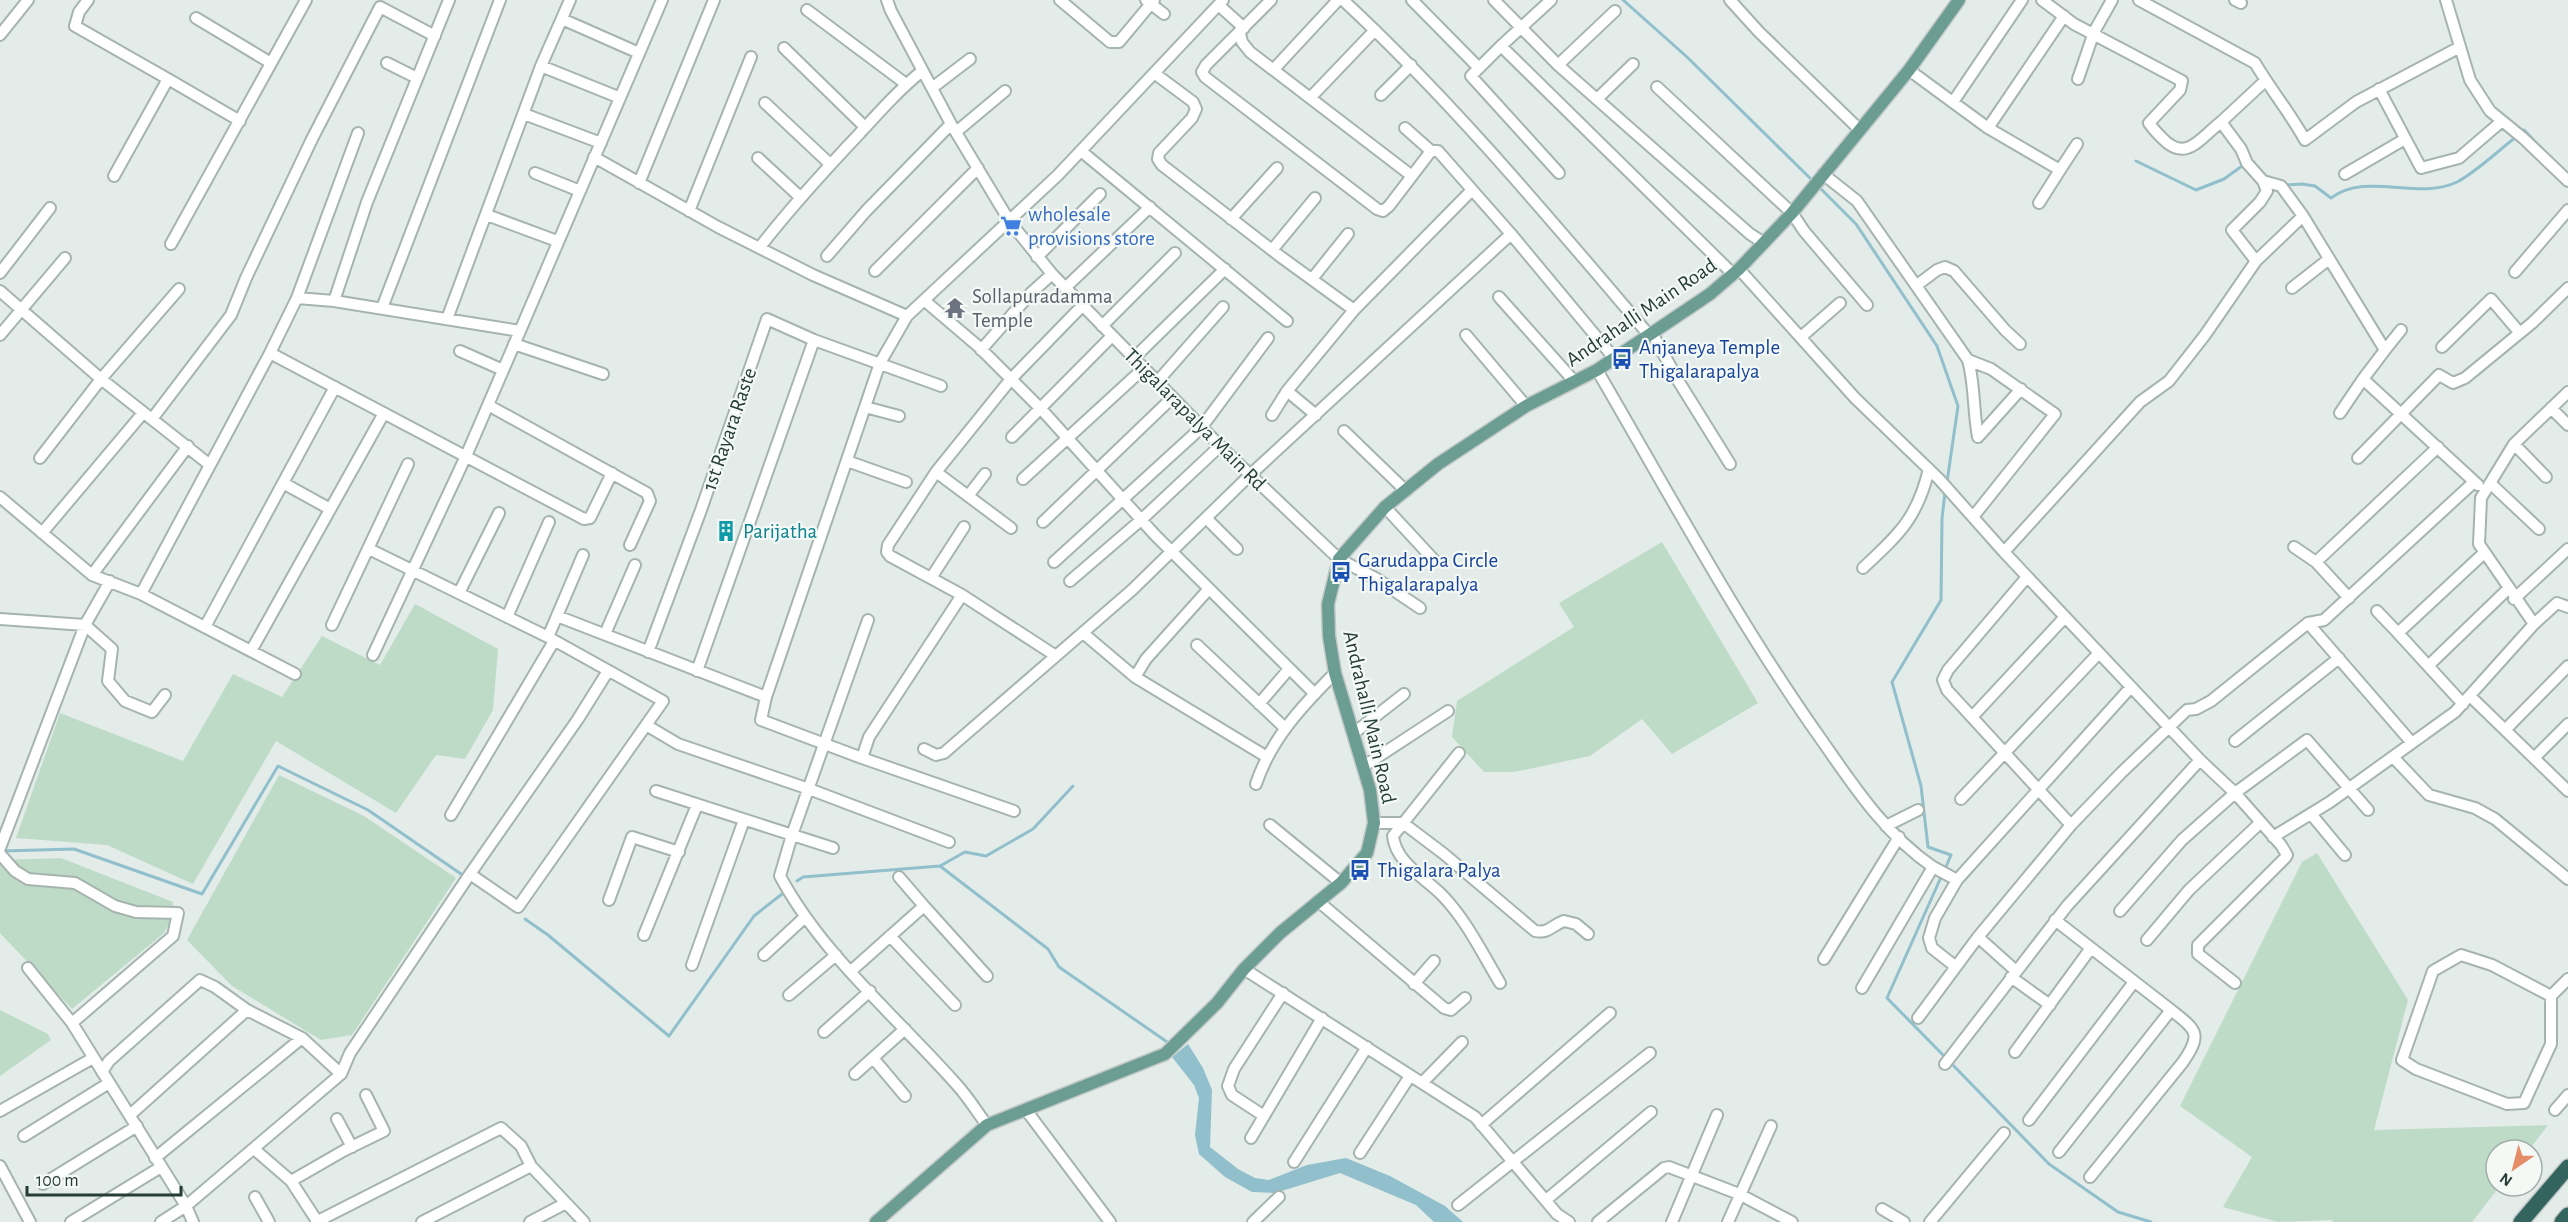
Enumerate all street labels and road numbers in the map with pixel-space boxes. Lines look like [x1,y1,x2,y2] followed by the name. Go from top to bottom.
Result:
[1562,254,1720,371] street label: Andrahalli Main Road
[1120,344,1270,494] street label: Thigalarapalya Main Rd
[699,365,760,493] street label: 1st Rayara Raste
[1339,629,1400,806] street label: Andrahalli Main Road

